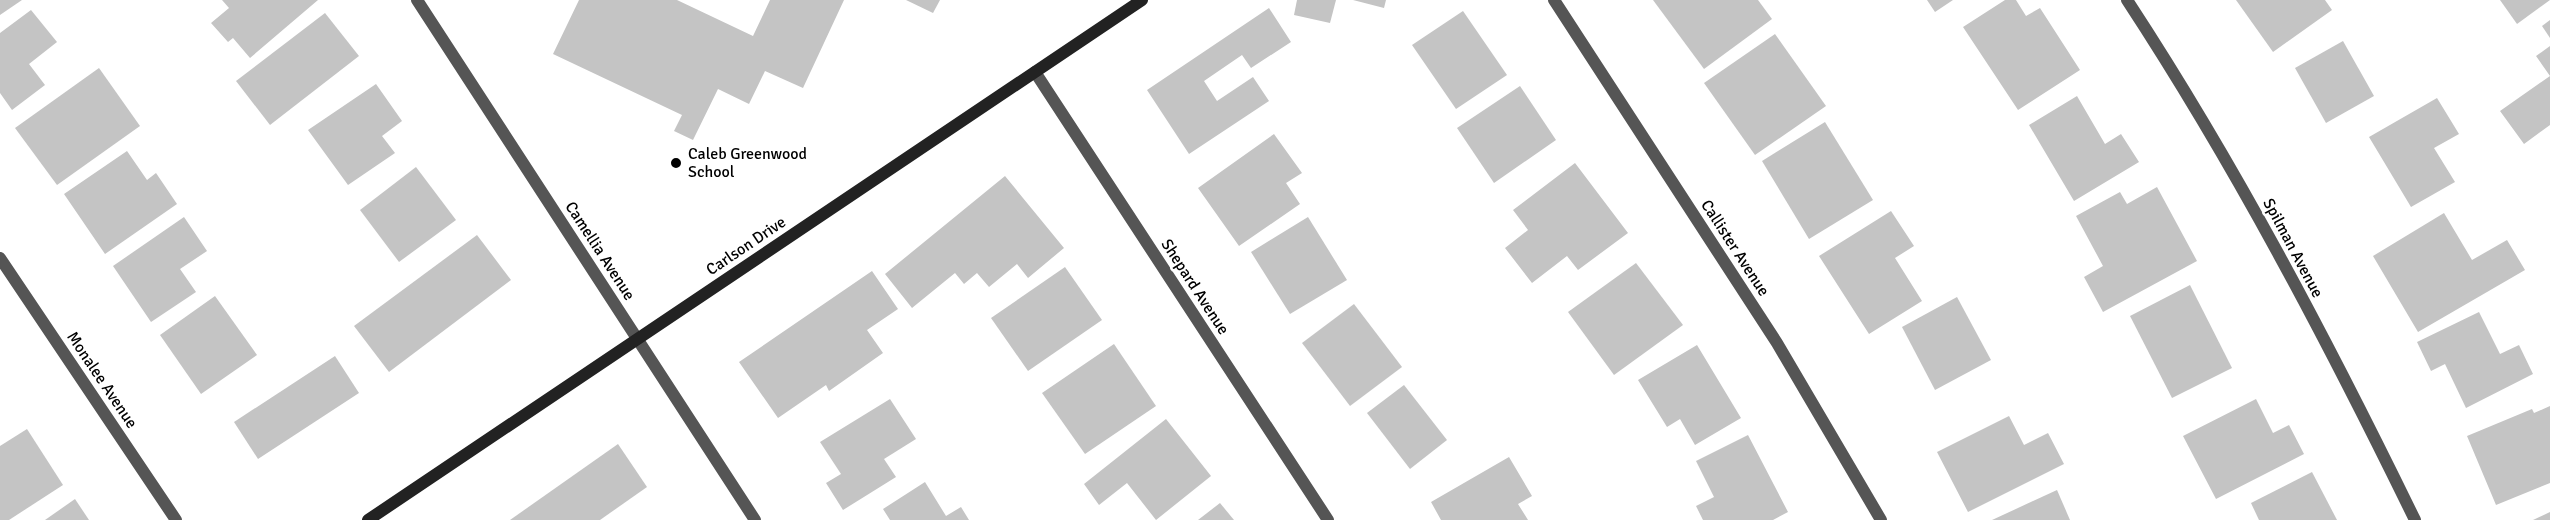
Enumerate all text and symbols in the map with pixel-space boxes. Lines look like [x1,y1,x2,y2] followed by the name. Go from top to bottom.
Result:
[688,144,807,182] place label: Caleb Greenwood School
[669,156,683,170] marker: Caleb Greenwood School
[2258,195,2328,301] street label: Spilman Avenue
[1696,196,1774,300] street label: Callister Avenue
[561,198,639,304] street label: Camellia Avenue
[702,212,790,280] street label: Carlson Drive
[1157,235,1233,339] street label: Shepard Avenue
[62,328,142,432] street label: Monalee Avenue

